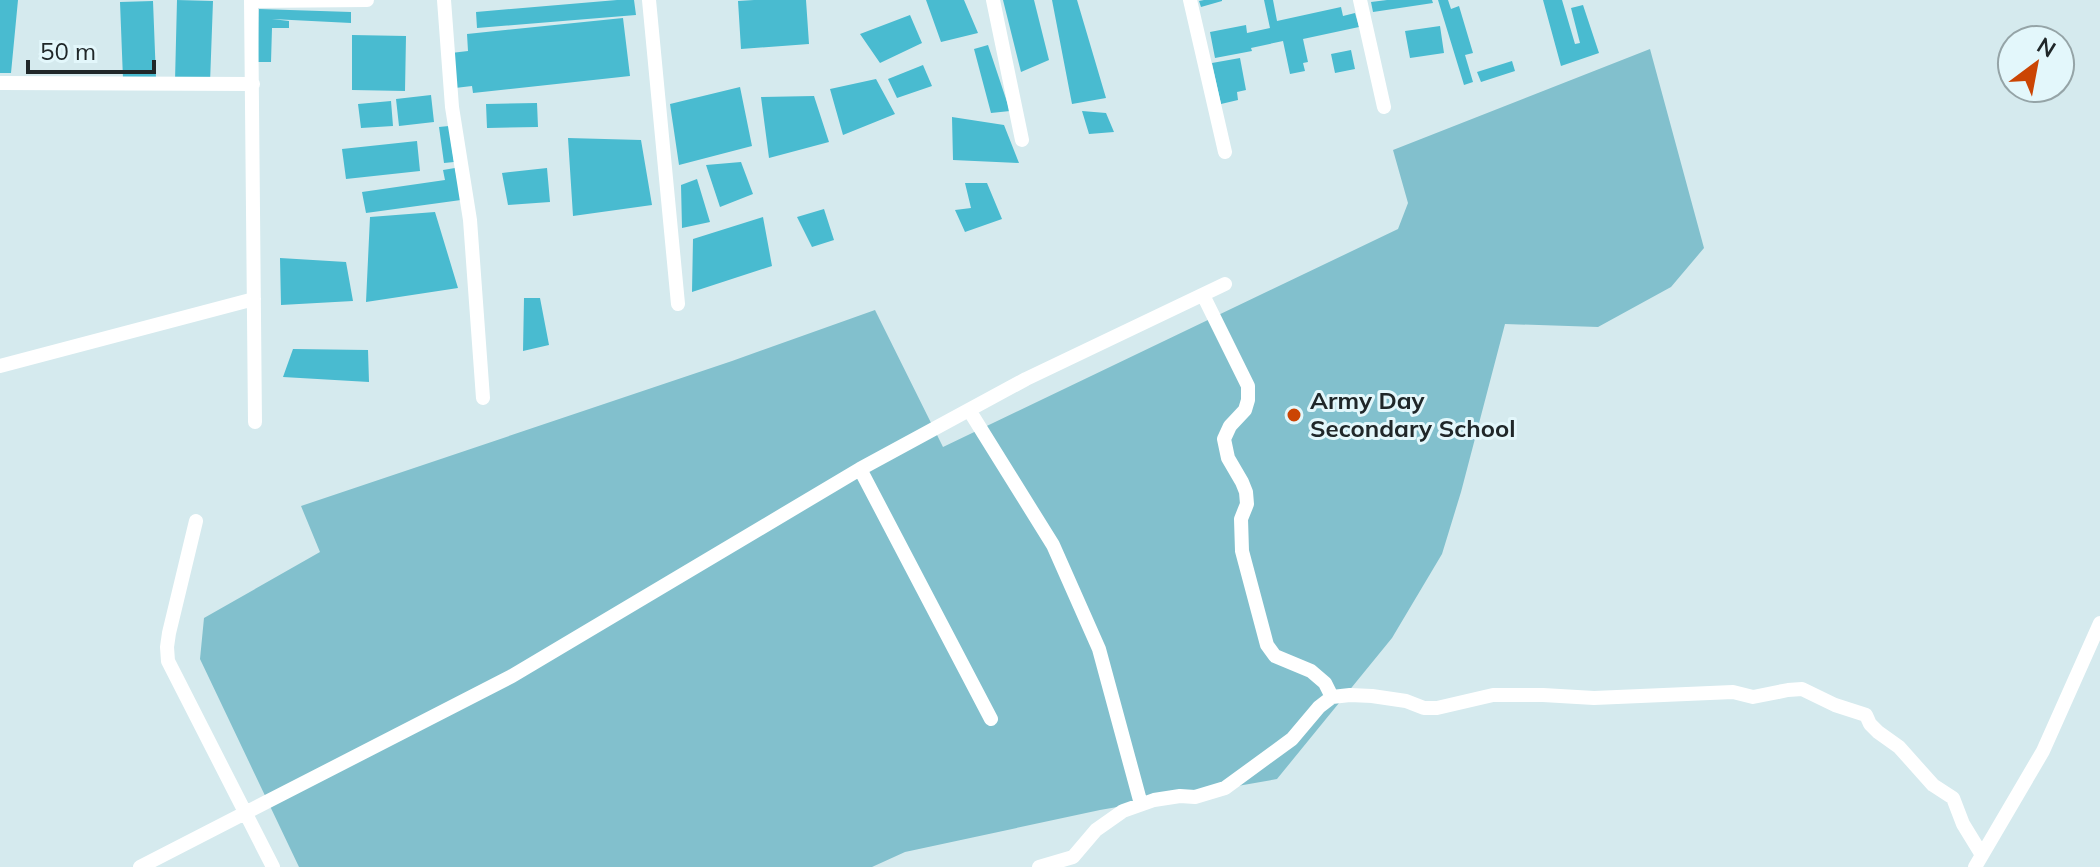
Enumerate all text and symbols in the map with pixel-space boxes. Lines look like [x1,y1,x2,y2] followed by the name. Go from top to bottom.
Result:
[28,24,154,74] scale bar
[1996,24,2076,104] north arrow
[2032,31,2061,63] text: N
[40,36,96,66] text: 50 m
[1310,385,1515,443] place label: Army Day Secondary School
[1285,406,1303,424] marker: Army Day Secondary School

